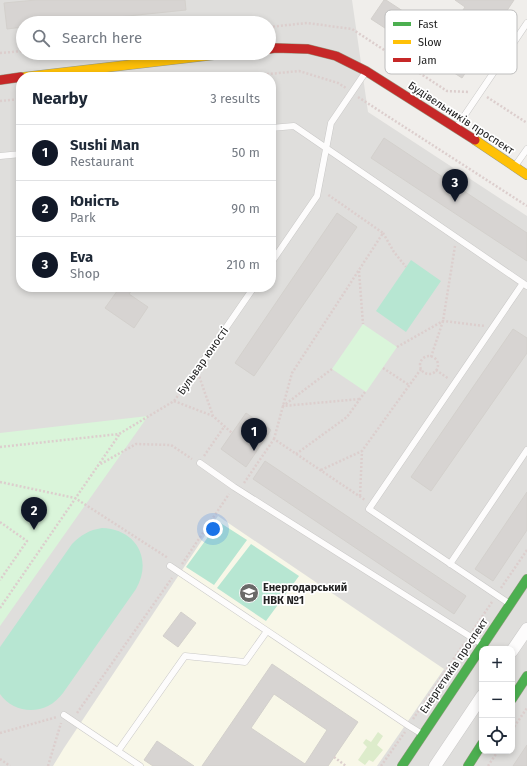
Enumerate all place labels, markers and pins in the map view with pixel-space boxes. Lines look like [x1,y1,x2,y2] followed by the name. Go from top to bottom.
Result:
[442,169,468,202] pin: 3
[241,418,267,451] pin: 1
[21,497,47,530] pin: 2
[263,581,347,607] place label: Енергодарський НВК №1
[238,582,260,604] school or university icon: Енергодарський НВК №1

